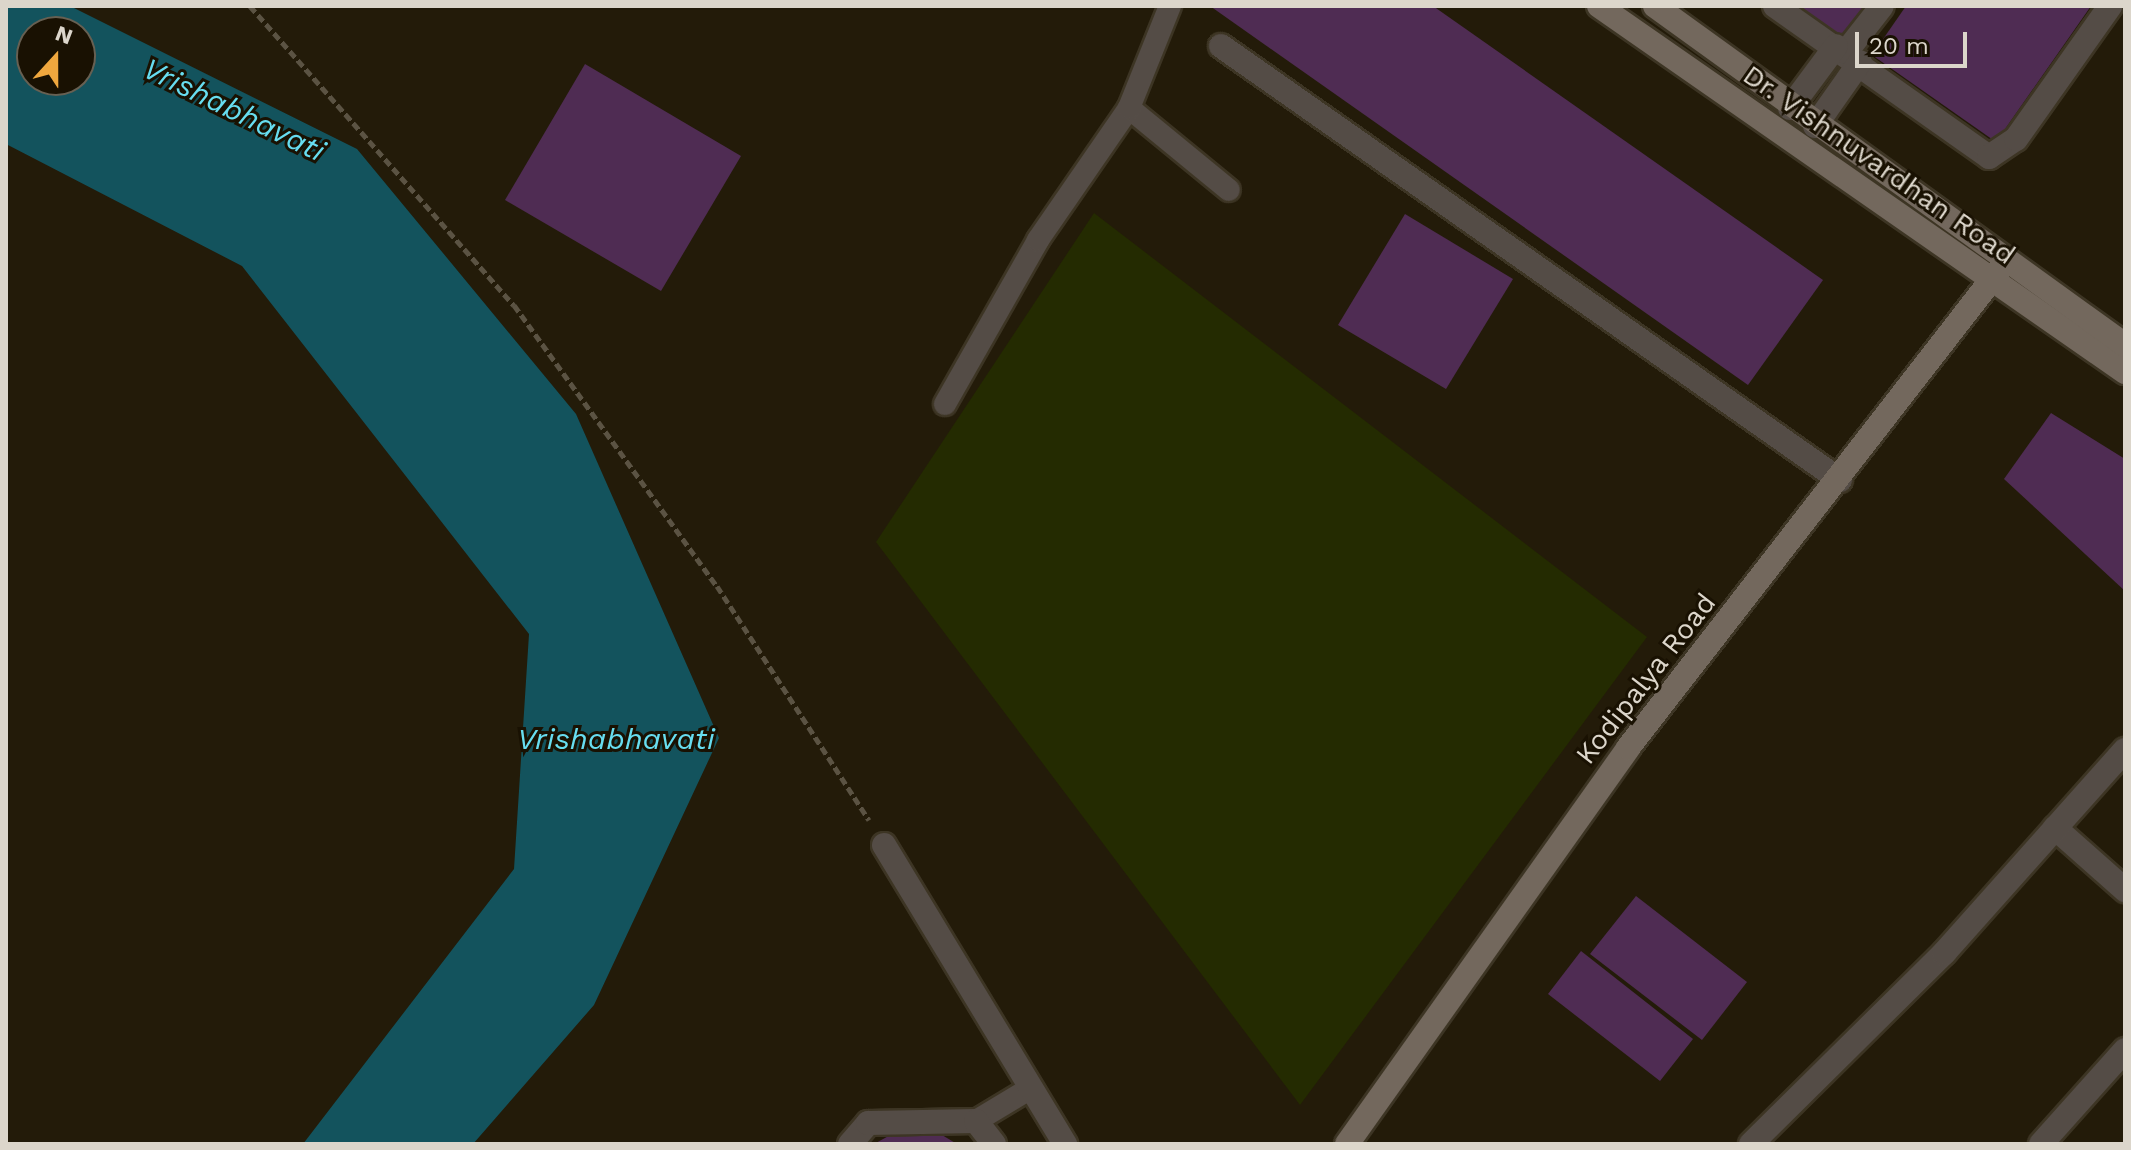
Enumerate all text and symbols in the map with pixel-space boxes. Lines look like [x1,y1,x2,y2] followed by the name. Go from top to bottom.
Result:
[16,16,96,96] north arrow
[1859,16,1971,66] scale bar
[52,20,76,50] text: N
[1869,32,1929,60] text: 20 m
[137,51,331,169] water label: Vrishabhavati
[1736,58,2022,272] street label: Dr. Vishnuvardhan Road
[1569,587,1723,771] street label: Kodipalya Road
[517,721,715,757] water label: Vrishabhavati

